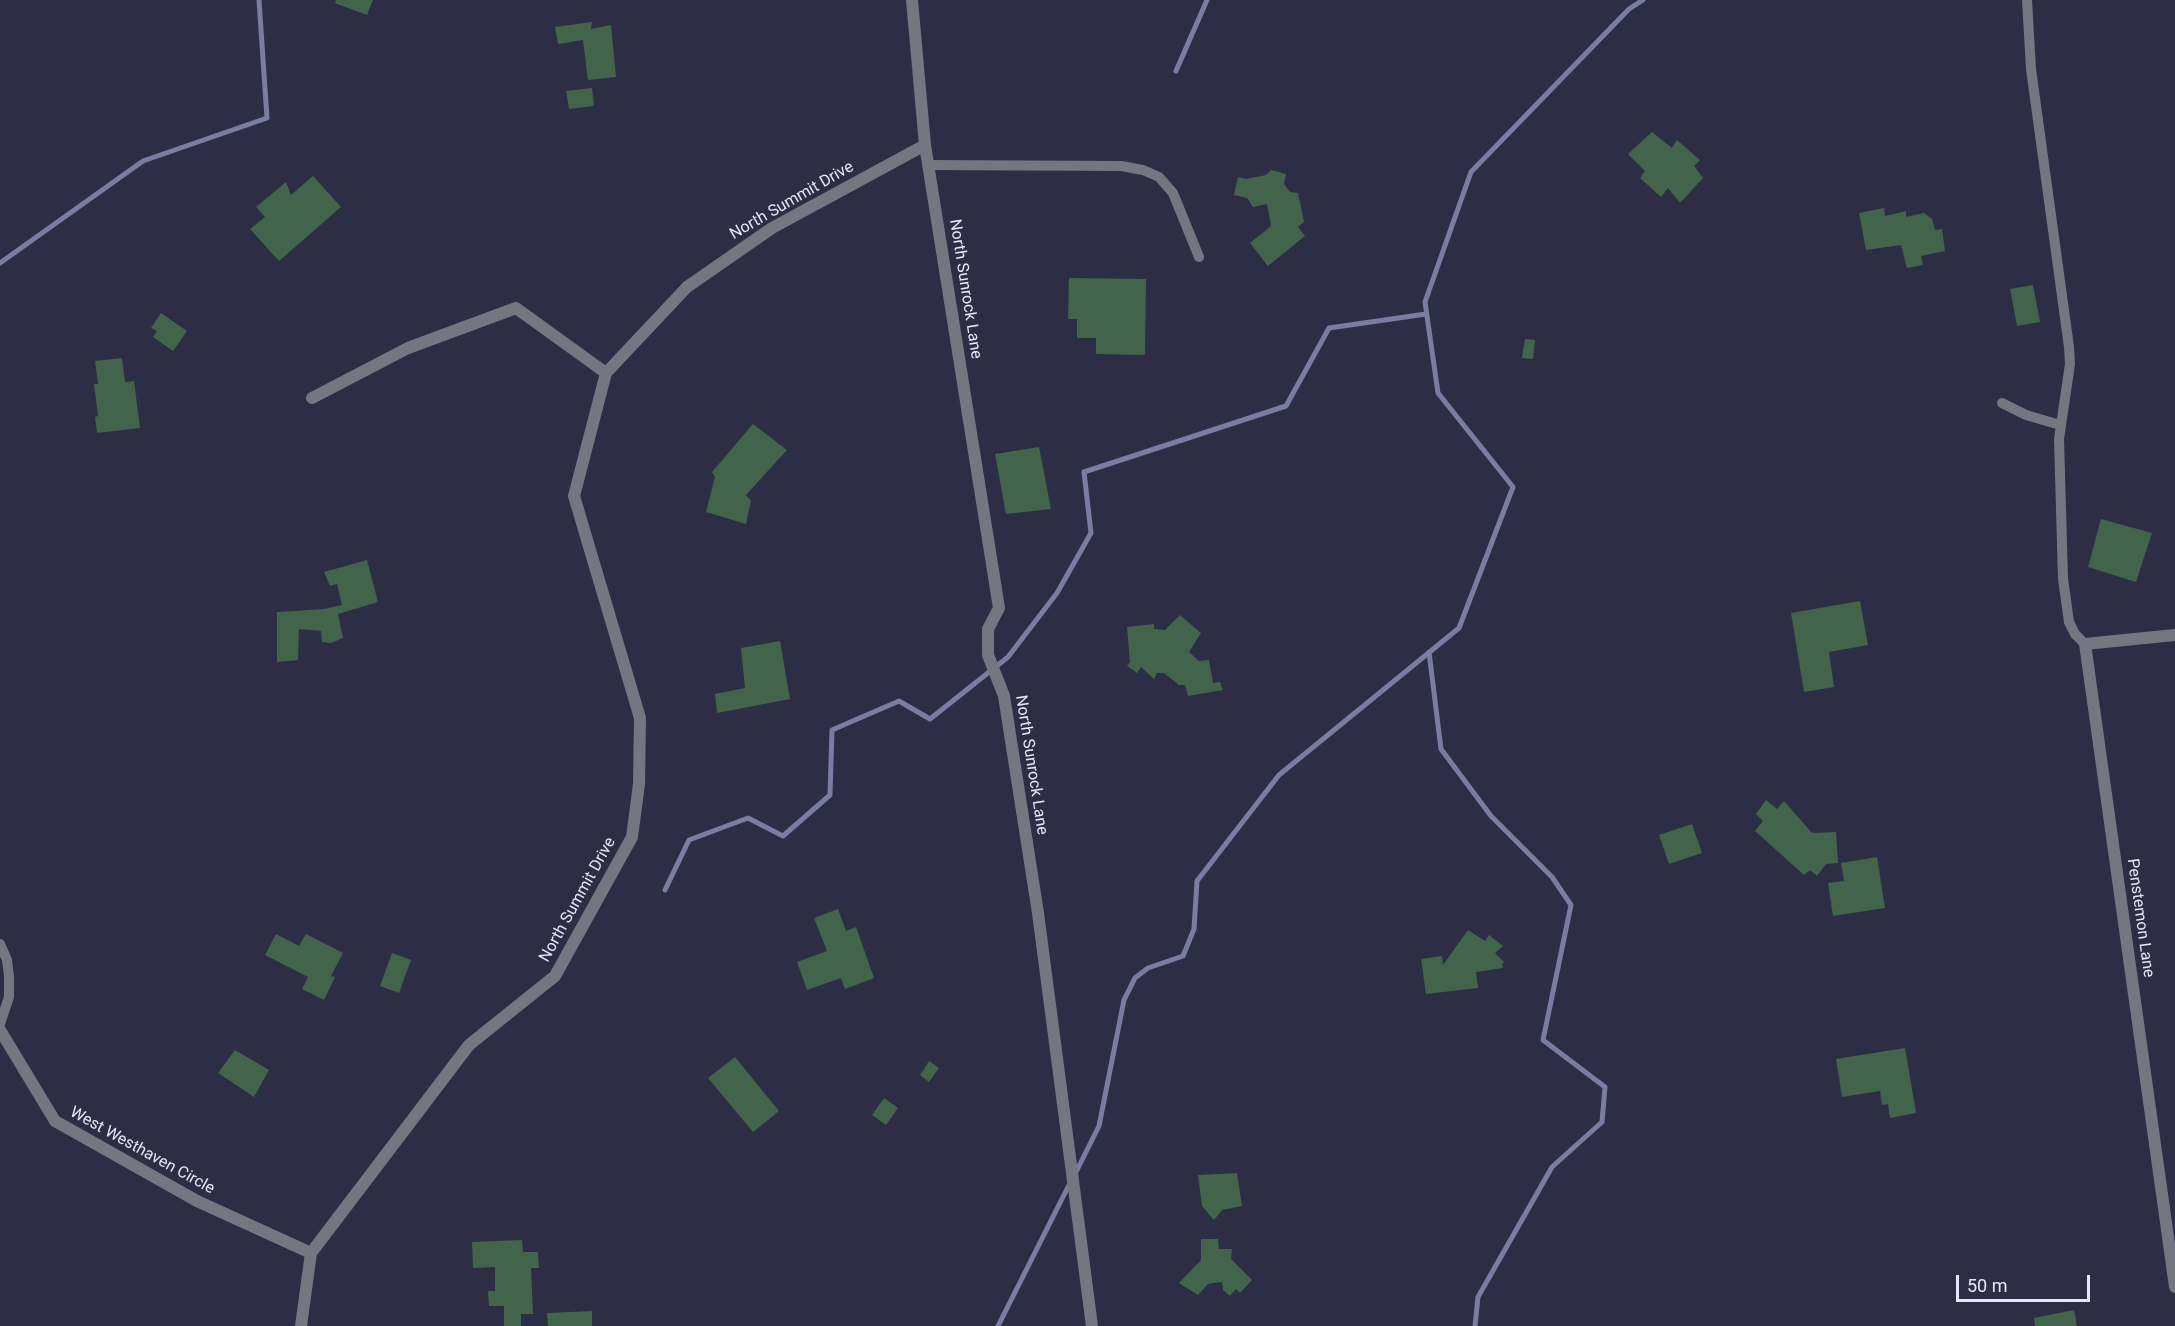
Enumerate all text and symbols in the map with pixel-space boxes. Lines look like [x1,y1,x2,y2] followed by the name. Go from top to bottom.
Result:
[727,158,857,244] street label: North Summit Drive
[944,218,986,360] street label: North Sunrock Lane
[1010,694,1052,836] street label: North Sunrock Lane
[536,834,620,966] street label: North Summit Drive
[2122,857,2158,979] street label: Penstemon Lane
[66,1103,218,1199] street label: West Westhaven Circle
[1959,1263,2092,1301] scale bar
[1967,1275,2007,1296] text: 50 m

